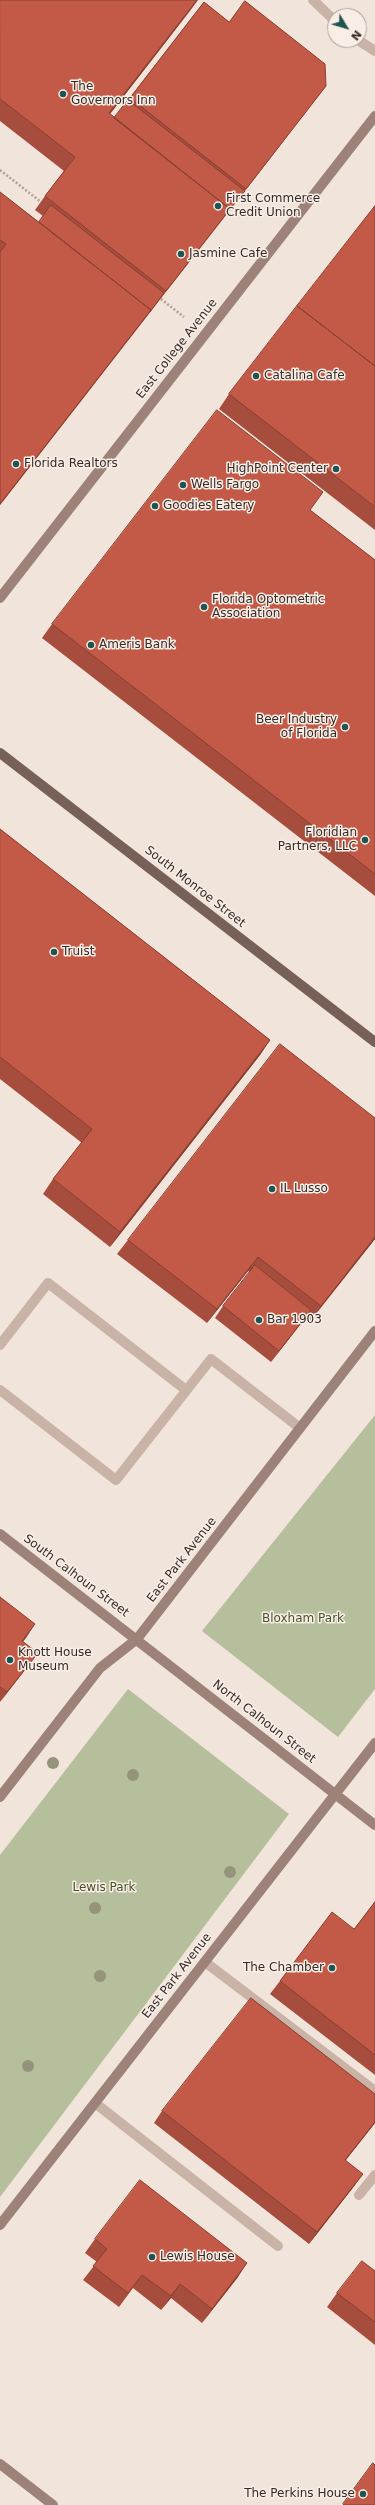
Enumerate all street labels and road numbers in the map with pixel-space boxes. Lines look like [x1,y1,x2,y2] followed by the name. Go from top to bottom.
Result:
[134,296,220,402] street label: East College Avenue
[142,843,248,931] street label: South Monroe Street
[144,1515,220,1605] street label: East Park Avenue
[20,1532,132,1620] street label: South Calhoun Street
[210,1677,318,1767] street label: North Calhoun Street
[139,1931,215,2021] street label: East Park Avenue

